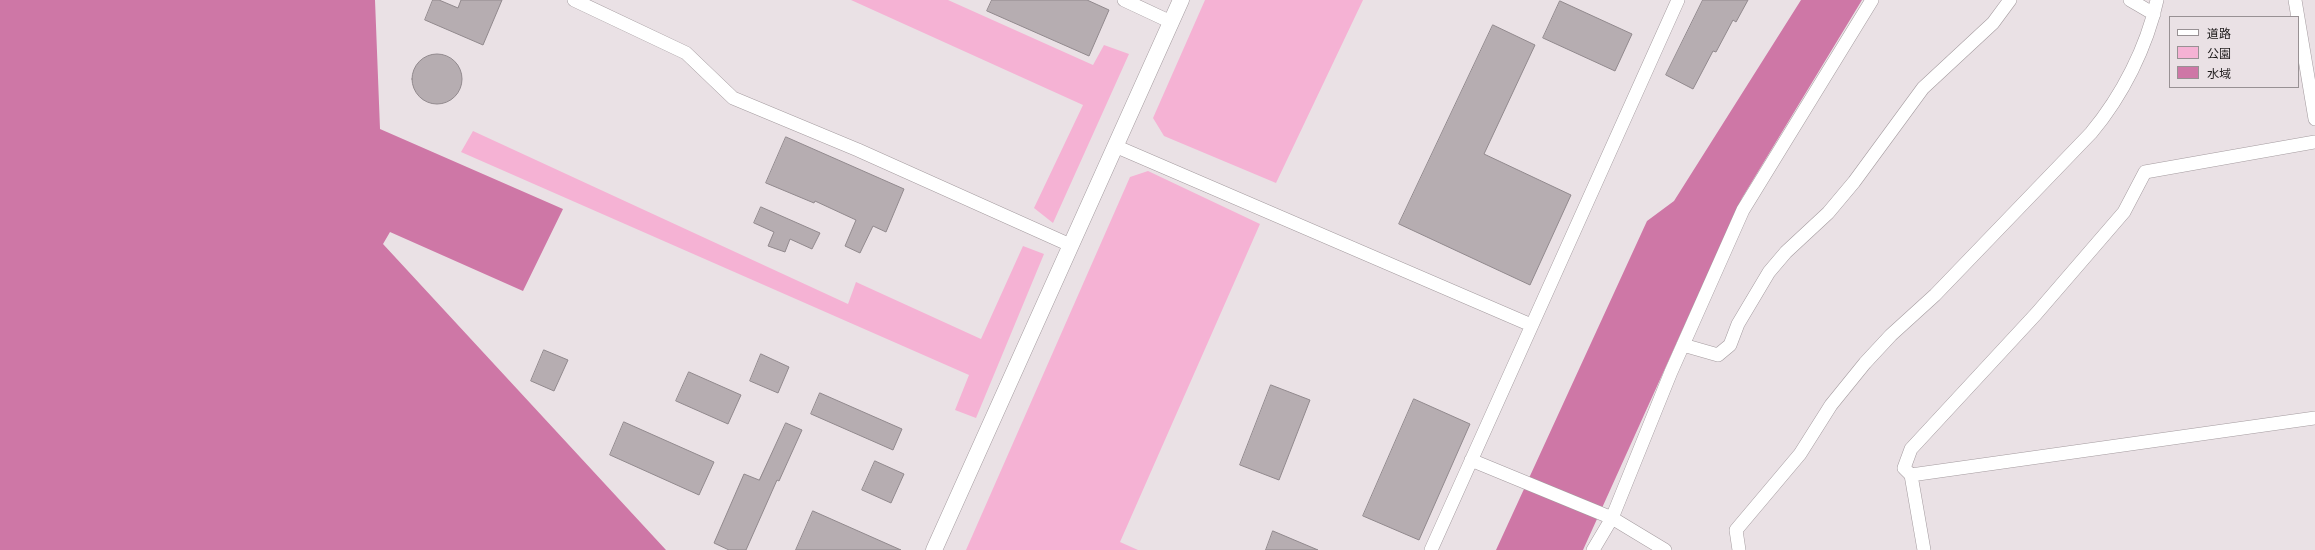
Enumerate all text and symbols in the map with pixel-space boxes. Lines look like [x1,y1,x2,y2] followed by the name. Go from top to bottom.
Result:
[2169,16,2299,88] legend
[2207,27,2231,41] text: 道路
[2207,47,2231,61] text: 公園
[2207,67,2231,81] text: 水域

